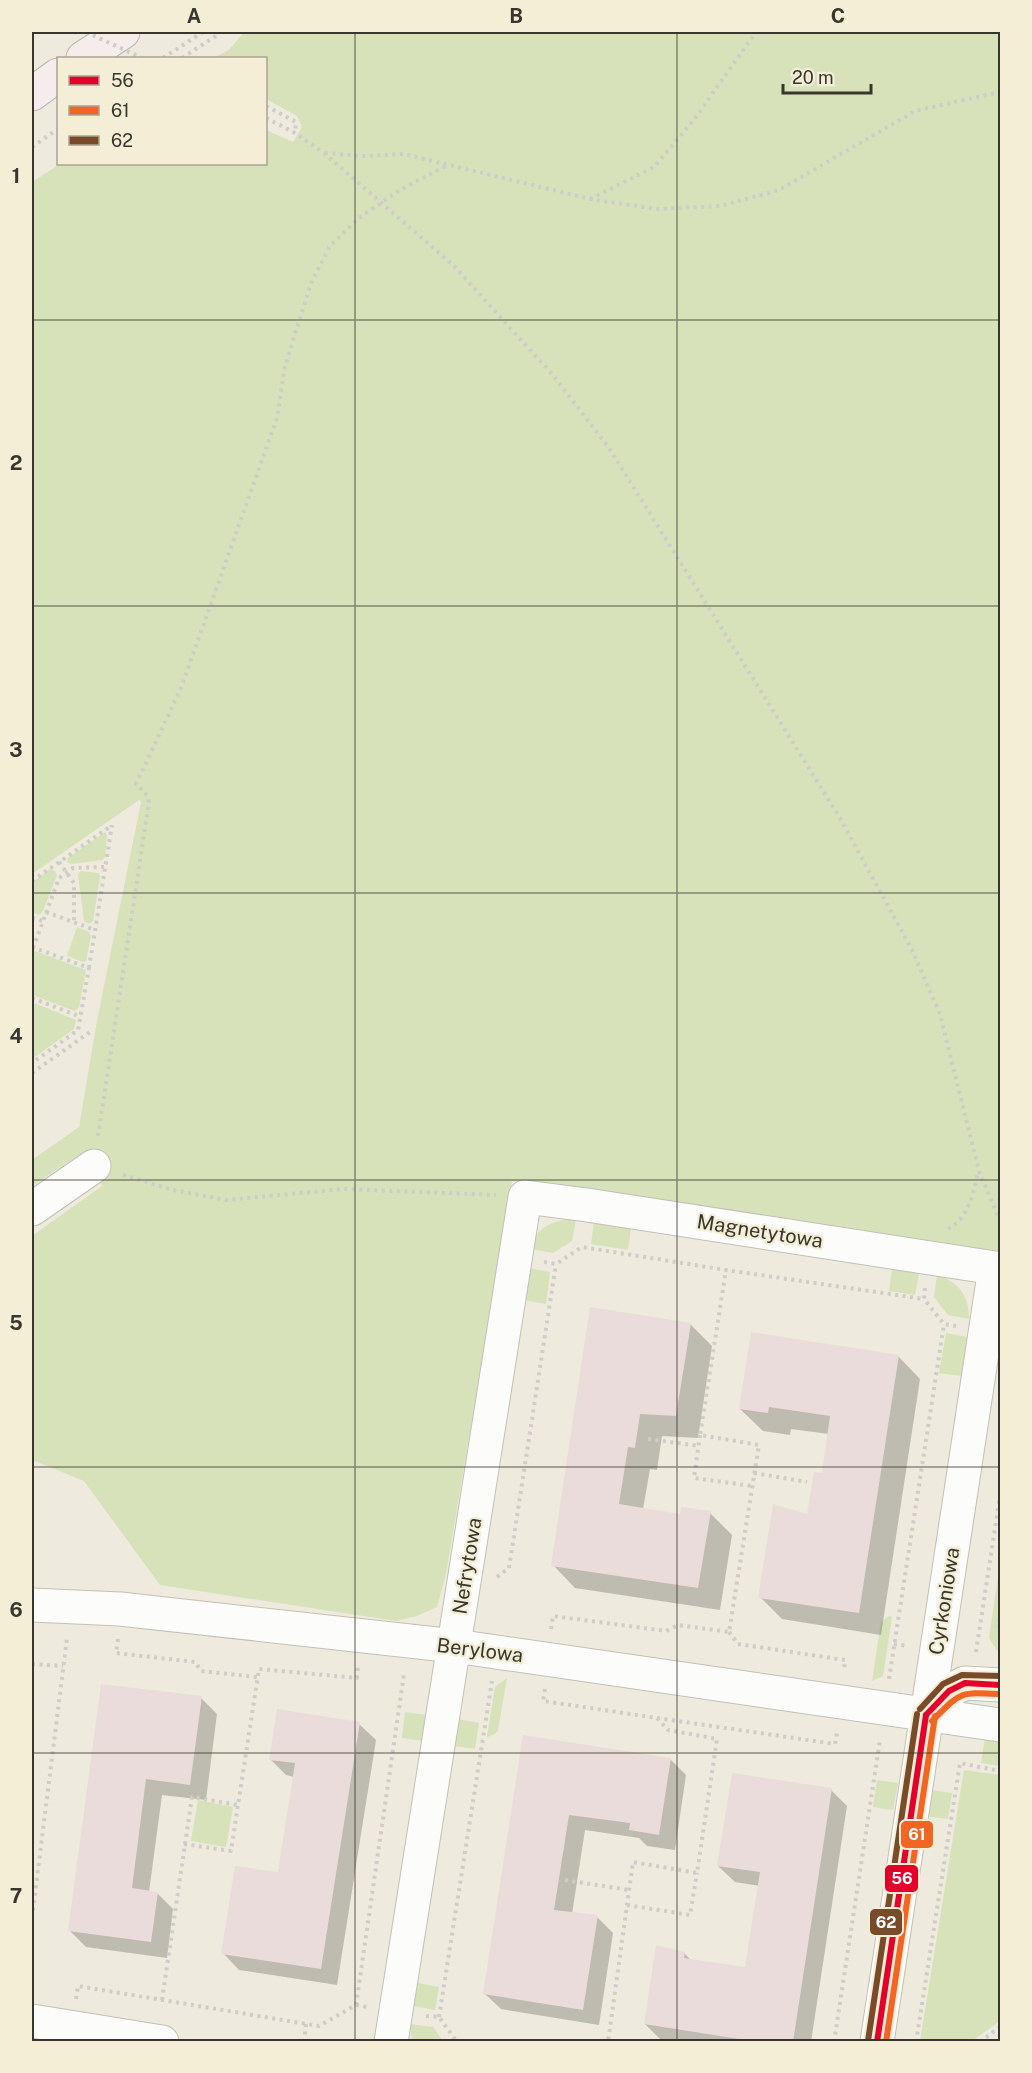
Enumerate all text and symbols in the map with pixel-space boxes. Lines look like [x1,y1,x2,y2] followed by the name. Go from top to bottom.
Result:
[187,4,201,28] text: A
[509,4,523,28] text: B
[831,4,845,28] text: C
[57,57,267,165] legend
[783,57,872,95] scale bar
[792,67,834,88] text: 20 m
[111,70,134,91] text: 56
[111,100,130,121] text: 61
[111,130,133,151] text: 62
[12,164,20,188] text: 1
[10,451,22,475] text: 2
[9,738,23,762] text: 3
[9,1024,23,1048] text: 4
[695,1209,825,1253] street label: Magnetytowa
[9,1311,23,1335] text: 5
[448,1516,486,1616] street label: Nefrytowa
[924,1546,964,1656] street label: Cyrkoniowa
[9,1598,23,1622] text: 6
[435,1633,525,1667] street label: Berylowa
[900,1820,934,1849] line badge: 61
[908,1825,926,1844] text: 61
[884,1864,919,1893] line badge: 56
[891,1869,913,1888] text: 56
[10,1884,22,1908] text: 7
[869,1908,903,1936] line badge: 62
[876,1913,896,1932] text: 62

